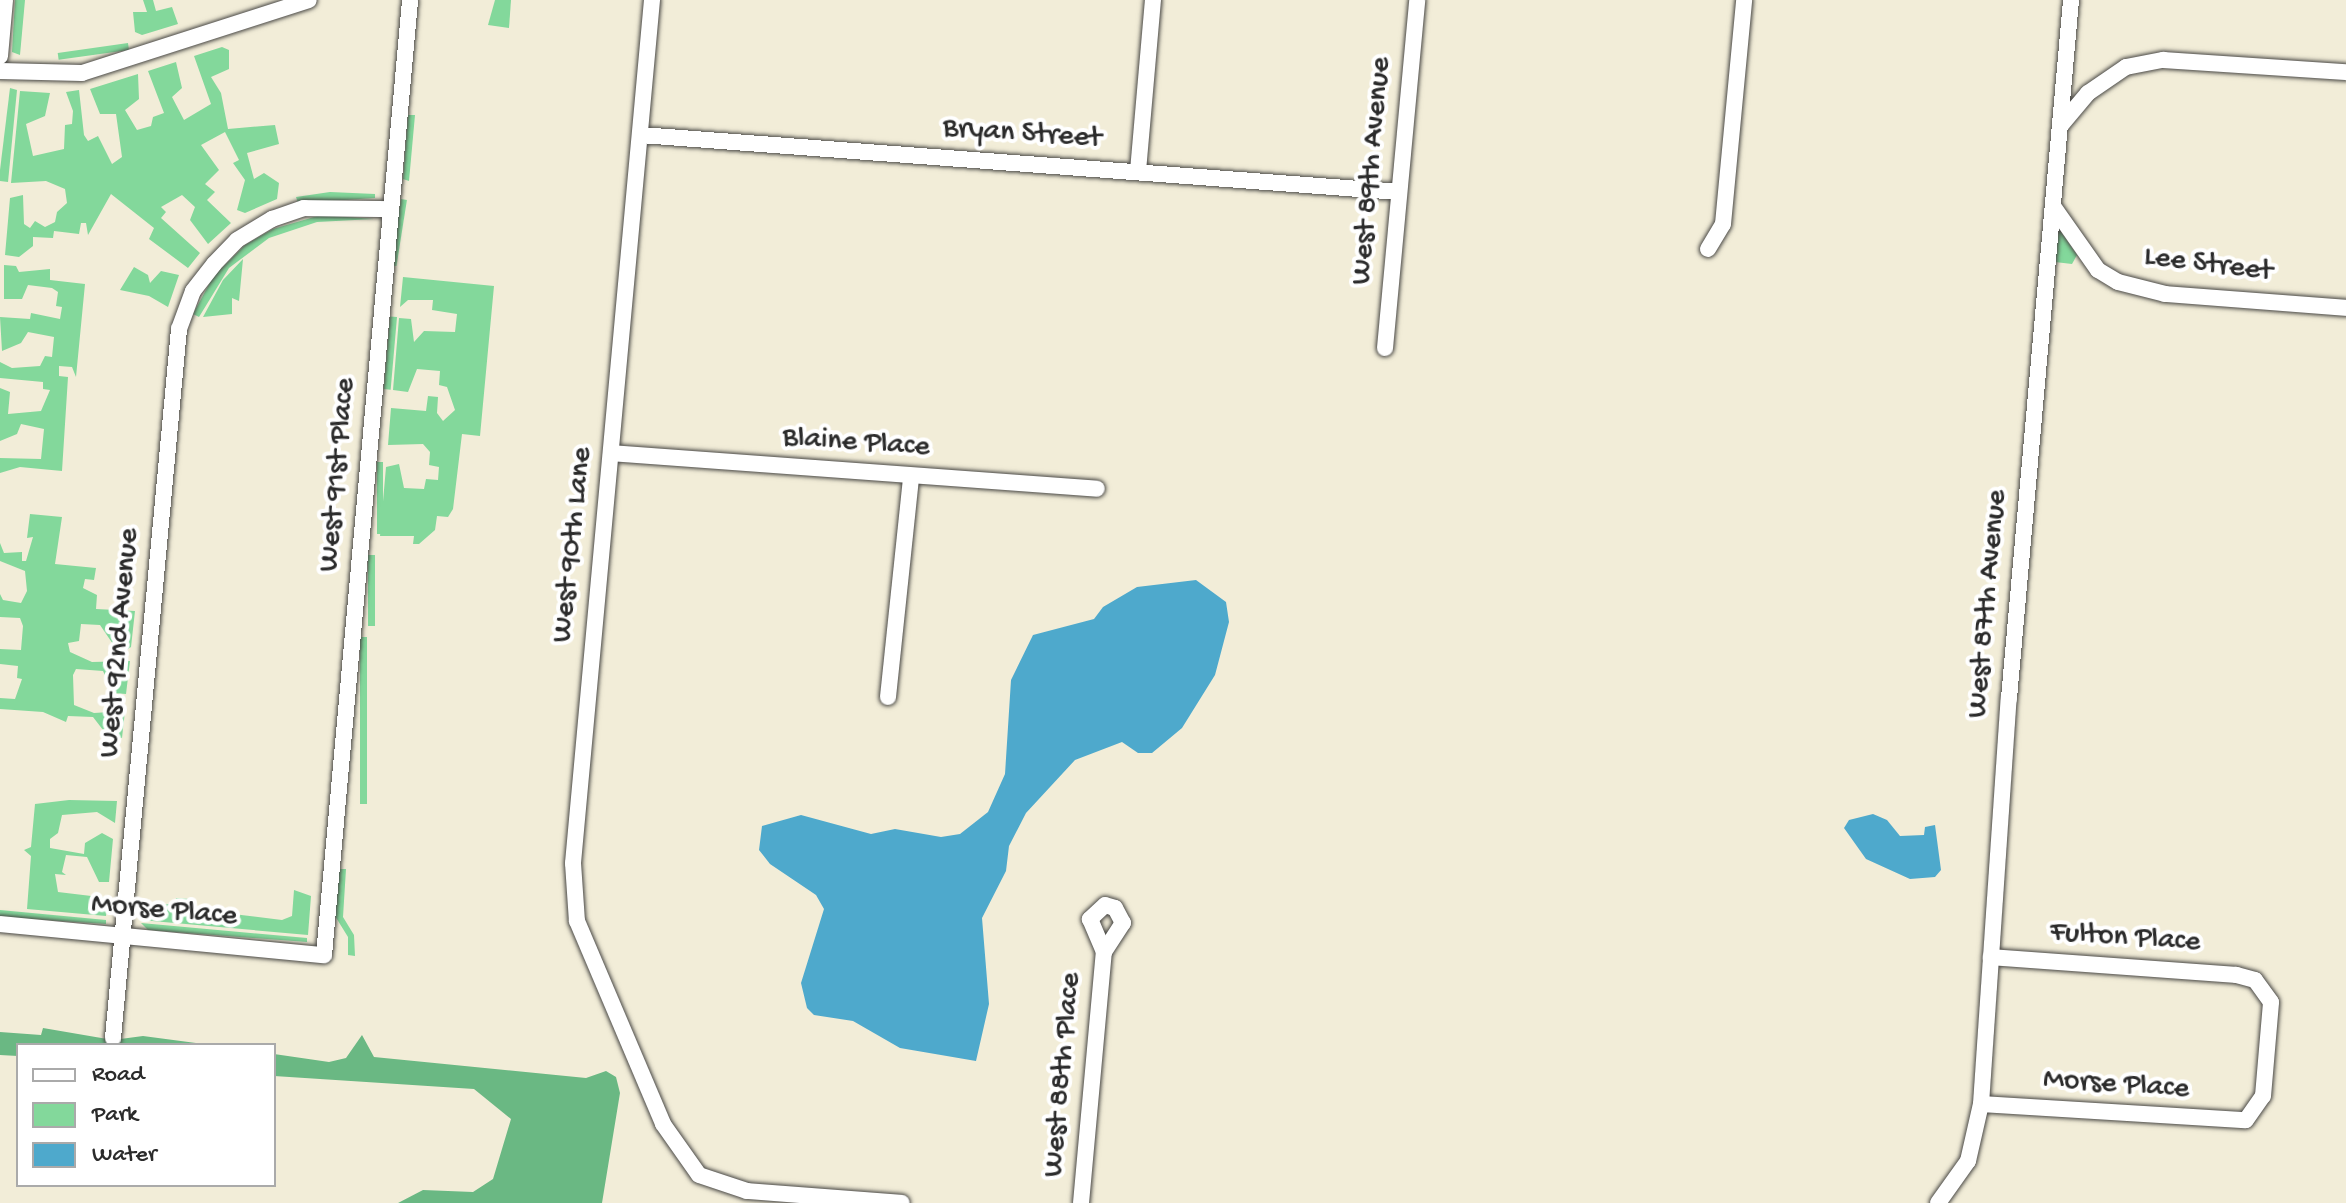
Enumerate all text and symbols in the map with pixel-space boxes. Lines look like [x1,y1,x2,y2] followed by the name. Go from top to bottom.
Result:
[1345,56,1401,286] street label: West 89th Avenue
[942,112,1102,158] street label: Bryan Street
[2142,240,2274,292] street label: Lee Street
[313,377,365,573] street label: West 91st Place
[781,421,931,467] street label: Blaine Place
[546,446,602,644] street label: West 90th Lane
[1961,488,2017,720] street label: West 87th Avenue
[93,527,149,759] street label: West 92nd Avenue
[90,888,238,936] street label: Morse Place
[2049,916,2201,962] street label: Fulton Place
[1037,971,1091,1179] street label: West 88th Place
[16,1043,276,1187] legend
[92,1061,144,1090] text: Road
[2042,1063,2190,1109] street label: Morse Place
[92,1101,138,1130] text: Park
[92,1141,156,1170] text: Water

